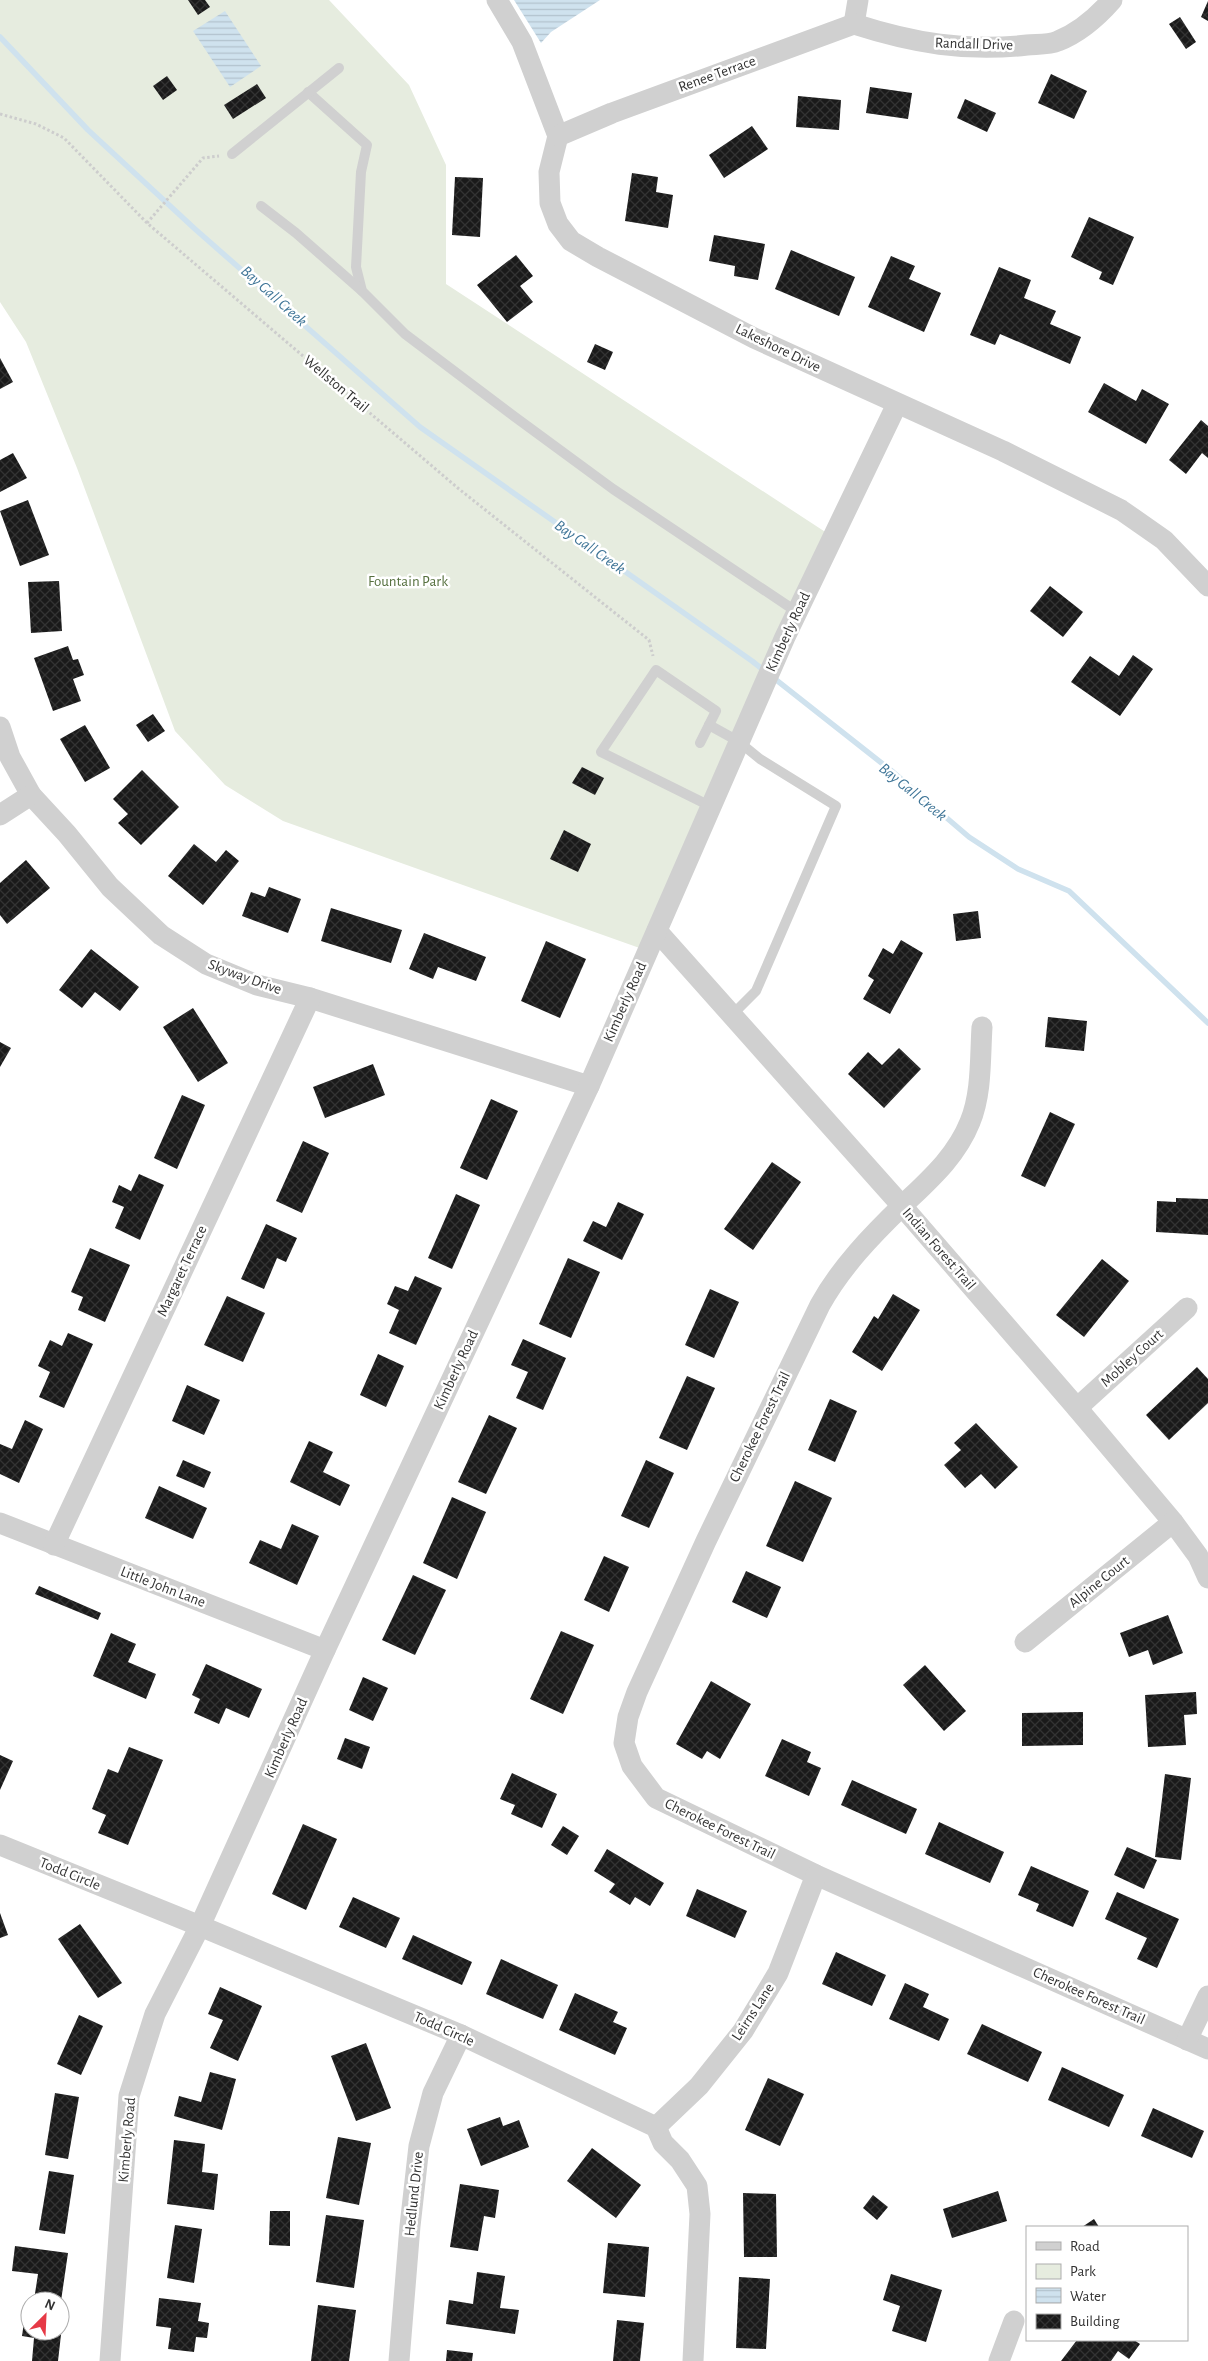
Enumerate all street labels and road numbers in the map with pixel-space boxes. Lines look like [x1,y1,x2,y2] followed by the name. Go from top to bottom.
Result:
[935,35,1013,53] street label: Randall Drive
[676,53,758,95] street label: Renee Terrace
[733,321,823,375] street label: Lakeshore Drive
[301,353,371,415] street label: Wellston Trail
[763,590,813,674] street label: Kimberly Road
[206,957,284,997] street label: Skyway Drive
[601,960,649,1044] street label: Kimberly Road
[900,1205,978,1293] street label: Indian Forest Trail
[154,1223,210,1319] street label: Margaret Terrace
[1098,1326,1166,1390] street label: Mobley Court
[431,1328,481,1412] street label: Kimberly Road
[727,1369,793,1485] street label: Cherokee Forest Trail
[1066,1553,1132,1611] street label: Alpine Court
[118,1564,208,1610] street label: Little John Lane
[262,1696,310,1780] street label: Kimberly Road
[662,1796,778,1862] street label: Cherokee Forest Trail
[37,1855,103,1893] street label: Todd Circle
[1031,1965,1147,2027] street label: Cherokee Forest Trail
[729,1981,777,2043] street label: Leirns Lane
[412,2009,477,2049] street label: Todd Circle
[116,2096,138,2183] street label: Kimberly Road
[402,2151,426,2237] street label: Hedlund Drive

